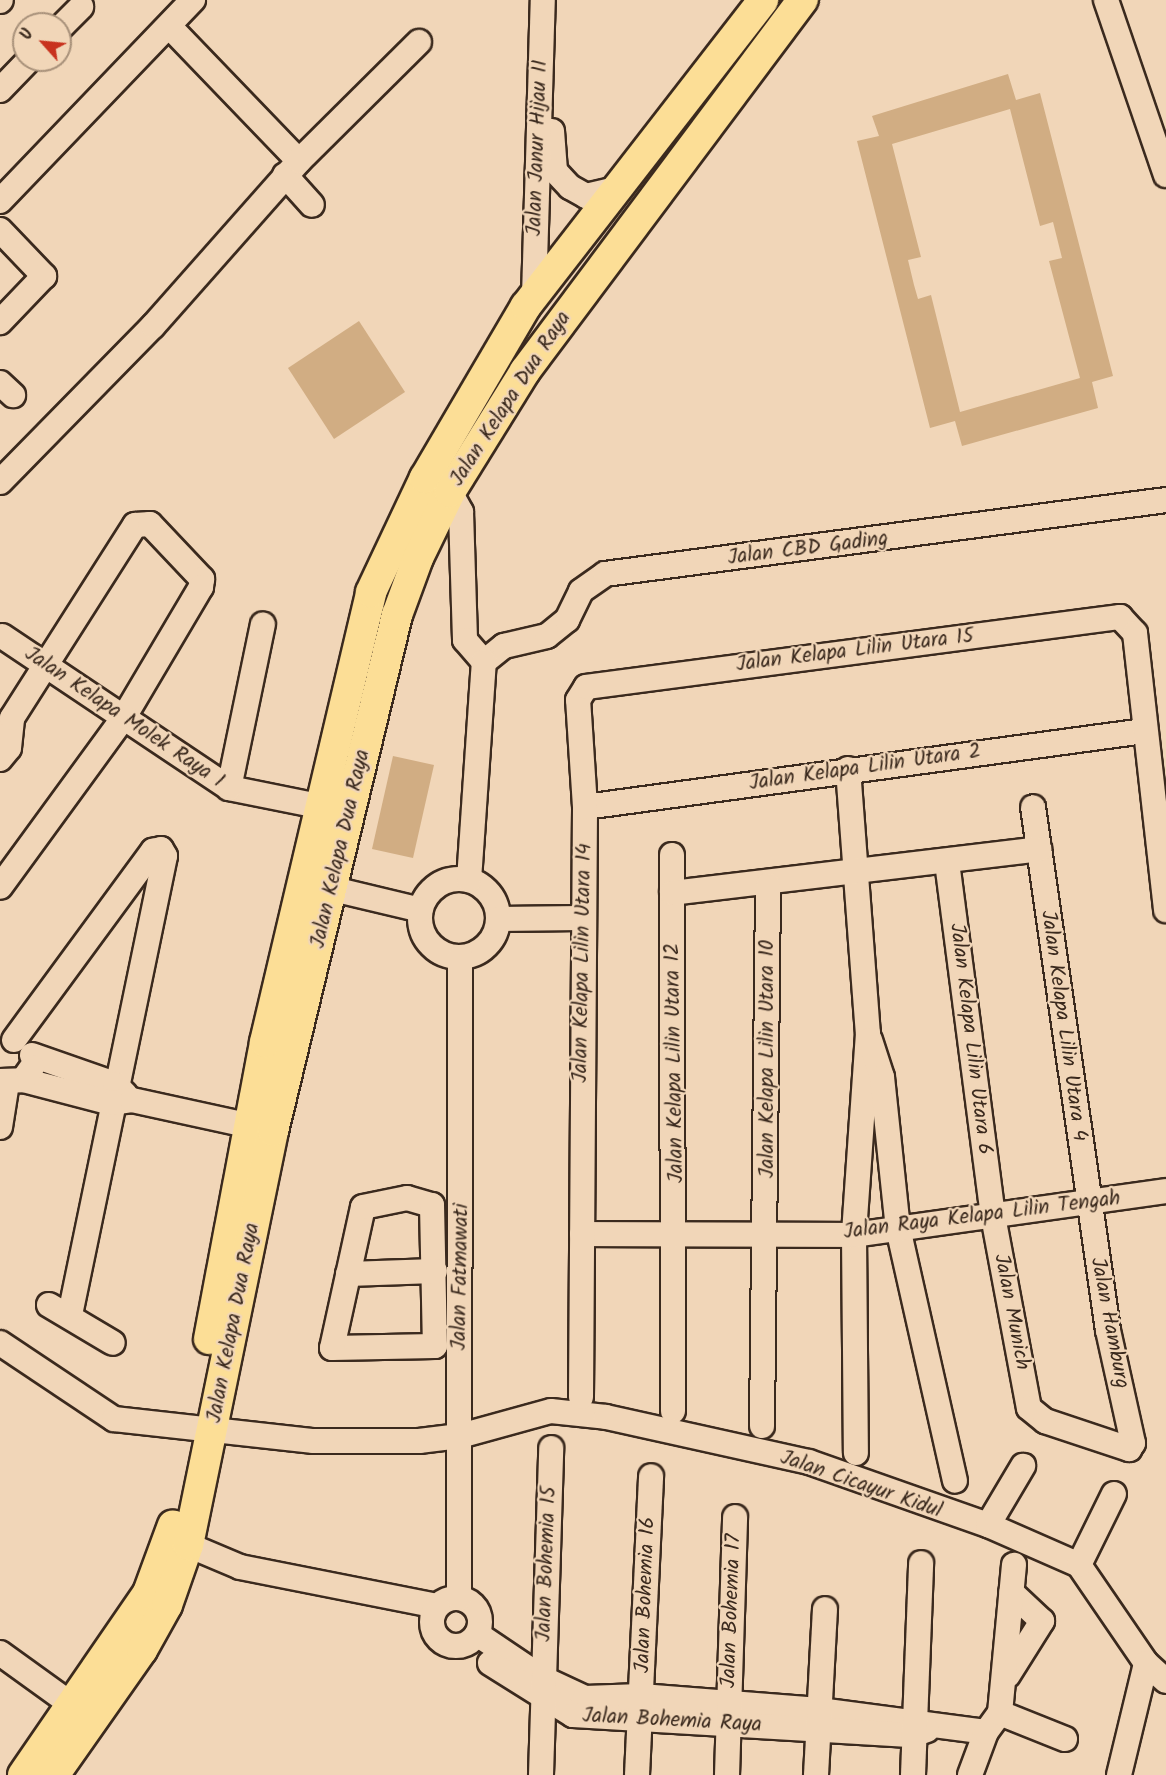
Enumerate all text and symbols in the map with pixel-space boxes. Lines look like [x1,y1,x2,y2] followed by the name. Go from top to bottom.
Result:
[12,12,72,72] north arrow
[14,25,41,44] text: U
[522,59,554,237] street label: Jalan Janur Hijau II
[445,307,577,491] street label: Jalan Kelapa Dua Raya
[726,527,890,571] street label: Jalan CBD Gading
[735,624,975,678] street label: Jalan Kelapa Lilin Utara 15
[19,642,229,794] street label: Jalan Kelapa Molek Raya 1
[748,739,982,797] street label: Jalan Kelapa Lilin Utara 2
[306,747,376,951] street label: Jalan Kelapa Dua Raya
[568,843,598,1083] street label: Jalan Kelapa Lilin Utara 14
[1034,909,1092,1143] street label: Jalan Kelapa Lilin Utara 4
[943,922,997,1156] street label: Jalan Kelapa Lilin Utara 6
[755,940,781,1178] street label: Jalan Kelapa Lilin Utara 10
[660,943,690,1183] street label: Jalan Kelapa Lilin Utara 12
[842,1187,1122,1245] street label: Jalan Raya Kelapa Lilin Tengah
[447,1203,475,1351] street label: Jalan Fatmawati
[202,1221,266,1425] street label: Jalan Kelapa Dua Raya
[987,1252,1035,1372] street label: Jalan Munich
[1084,1255,1134,1391] street label: Jalan Hamburg
[777,1445,945,1525] street label: Jalan Cicayur Kidul
[532,1486,562,1642] street label: Jalan Bohemia 15
[631,1517,661,1673] street label: Jalan Bohemia 16
[717,1534,747,1688] street label: Jalan Bohemia 17
[582,1704,762,1738] street label: Jalan Bohemia Raya

